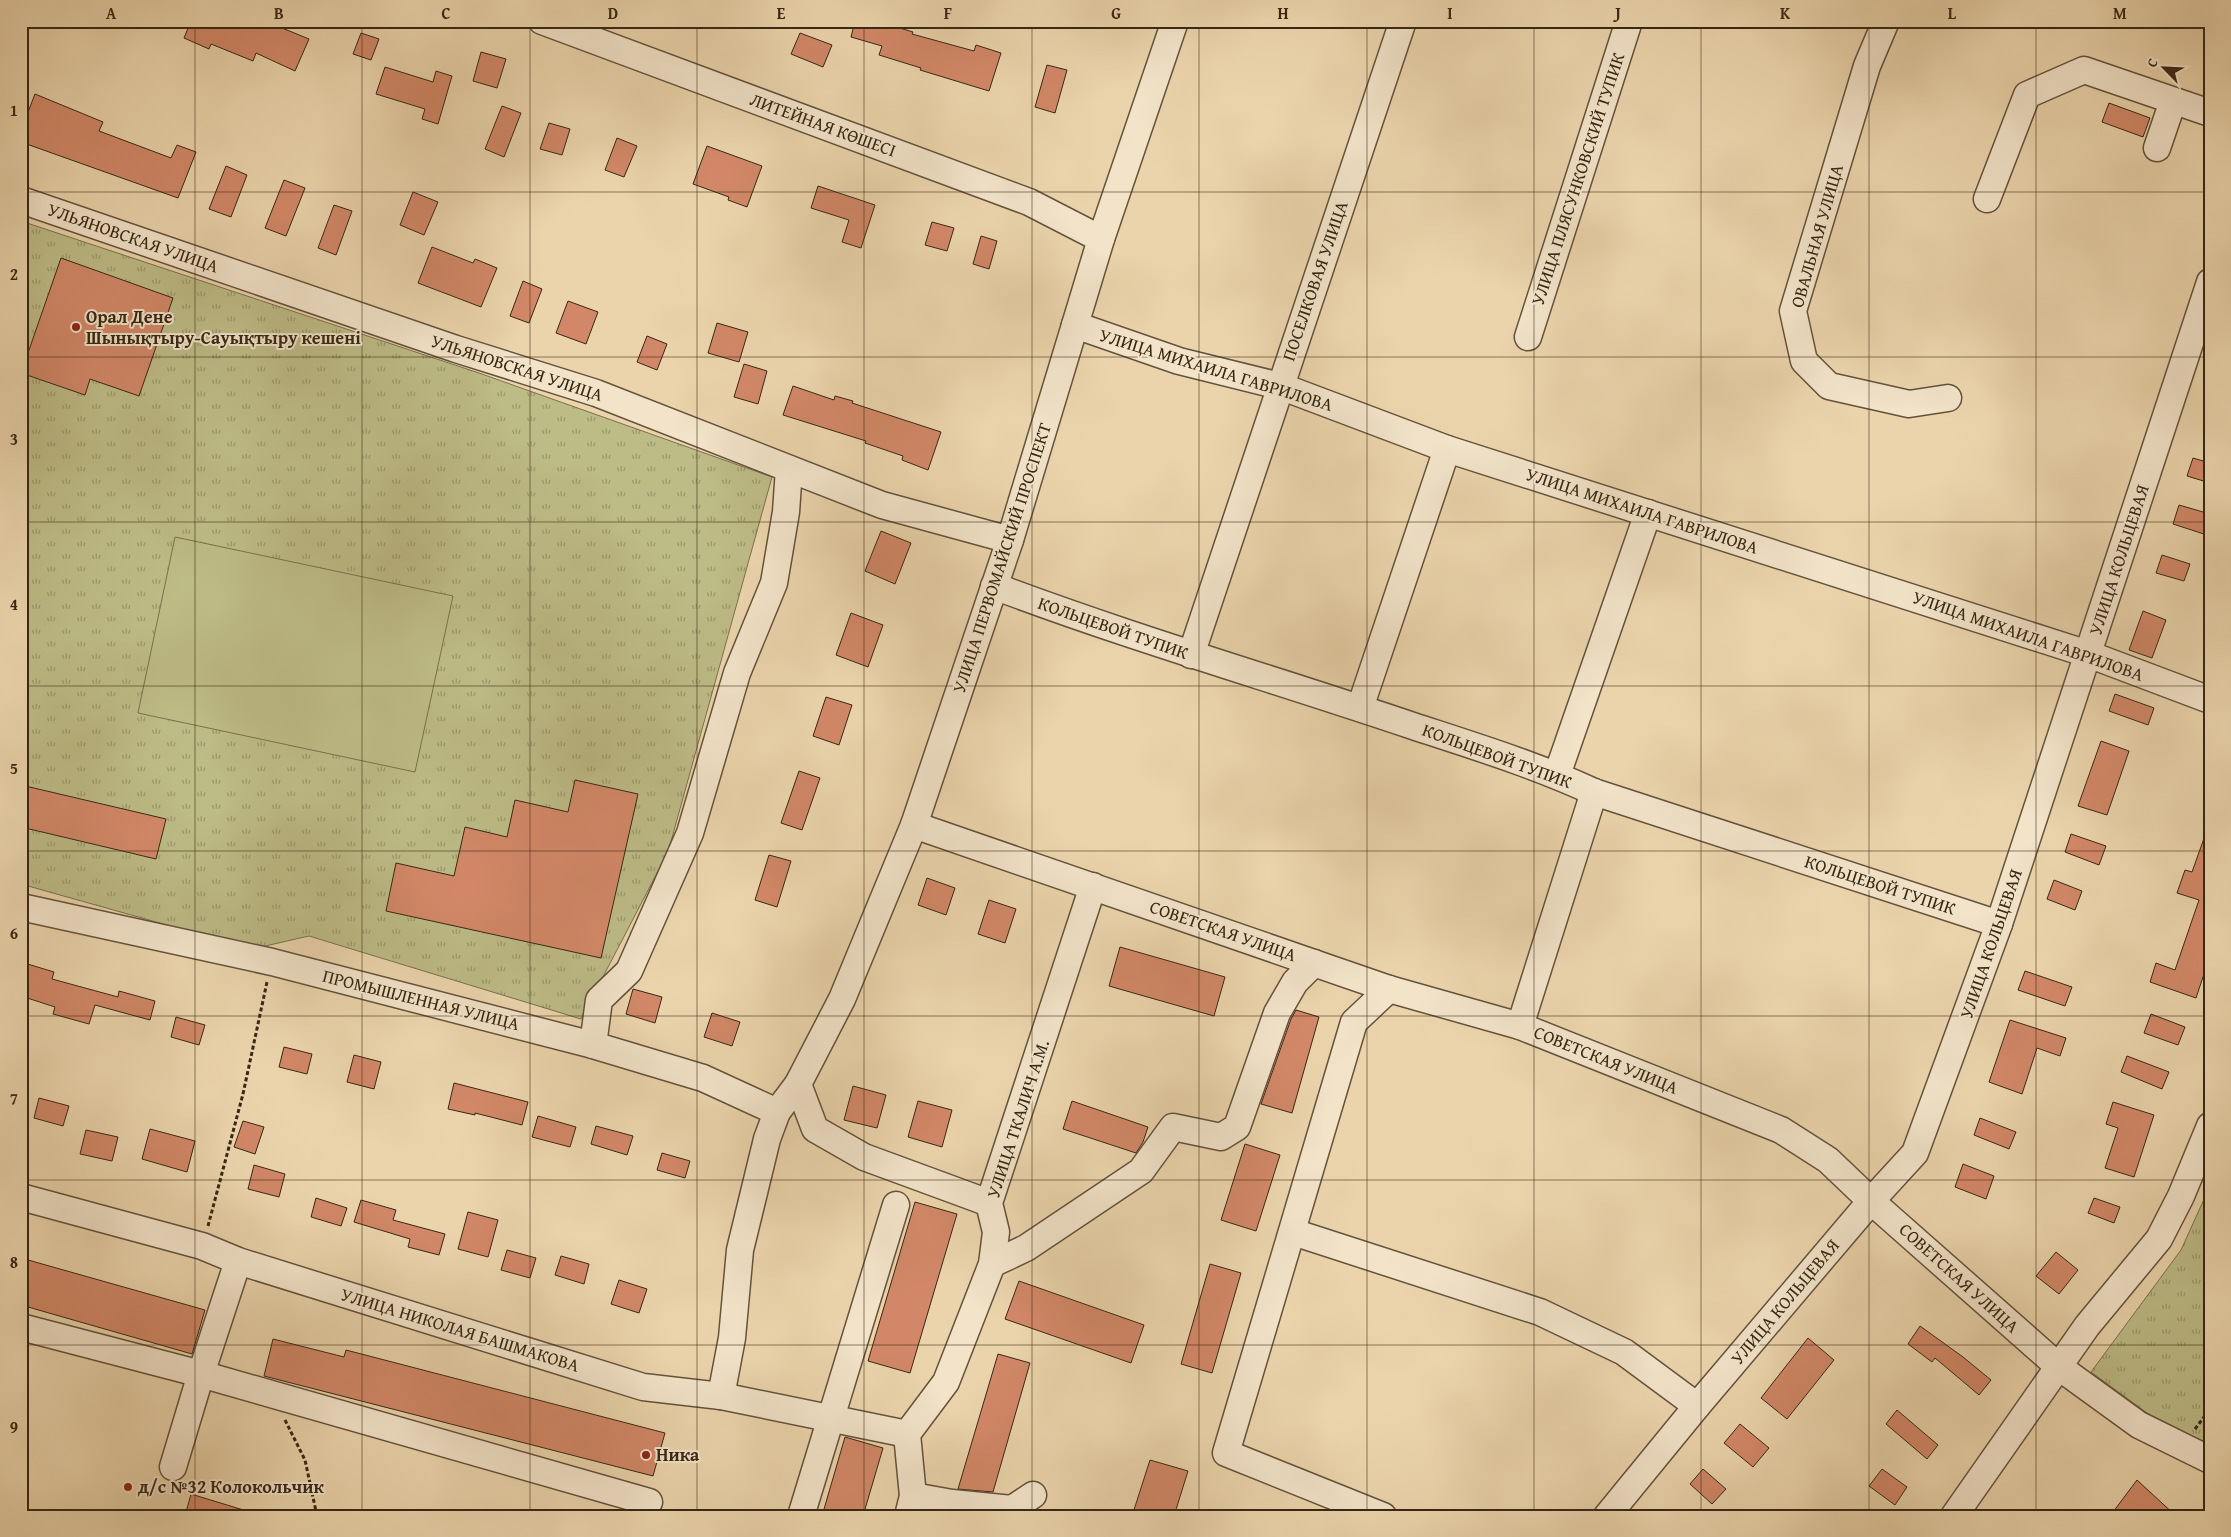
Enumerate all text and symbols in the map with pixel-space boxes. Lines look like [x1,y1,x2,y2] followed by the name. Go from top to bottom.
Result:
[106,1,117,25] text: A
[274,1,284,25] text: B
[441,1,451,25] text: C
[608,1,618,25] text: D
[777,1,786,25] text: E
[944,1,952,25] text: F
[1111,1,1121,25] text: G
[1277,1,1289,25] text: H
[1447,1,1453,25] text: I
[1612,1,1621,25] text: J
[1780,1,1791,25] text: K
[1948,1,1957,25] text: L
[2113,1,2127,25] text: M
[2138,42,2188,92] north arrow
[1524,49,1631,309] street label: УЛИЦА ПЛЯСУНКОВСКИЙ ТУПИК
[2141,55,2163,70] text: С
[746,86,900,164] street label: ЛИТЕЙНАЯ КӨШЕСІ
[10,98,18,122] text: 1
[1783,161,1850,311] street label: ОВАЛЬНАЯ УЛИЦА
[44,196,222,280] street label: УЛЬЯНОВСКАЯ УЛИЦА
[1274,197,1355,364] street label: ПОСЕЛКОВАЯ УЛИЦА
[10,262,18,286] text: 2
[86,303,361,351] place label: Орал Дене Шынықтыру-Сауықтыру кешені
[70,321,82,333] marker: Орал Дене Шынықтыру-Сауықтыру кешені
[1096,321,1336,418] street label: УЛИЦА МИХАИЛА ГАВРИЛОВА
[428,327,607,408] street label: УЛЬЯНОВСКАЯ УЛИЦА
[945,419,1058,696] street label: УЛИЦА ПЕРВОМАЙСКИЙ ПРОСПЕКТ
[10,427,18,451] text: 3
[1522,460,1762,561] street label: УЛИЦА МИХАИЛА ГАВРИЛОВА
[2081,481,2156,639] street label: УЛИЦА КОЛЬЦЕВАЯ
[1909,583,2147,688] street label: УЛИЦА МИХАИЛА ГАВРИЛОВА
[1034,589,1192,666] street label: КОЛЬЦЕВОЙ ТУПИК
[10,592,18,616] text: 4
[1419,716,1576,795] street label: КОЛЬЦЕВОЙ ТУПИК
[10,756,18,780] text: 5
[1801,847,1959,922] street label: КОЛЬЦЕВОЙ ТУПИК
[1952,865,2029,1022] street label: УЛИЦА КОЛЬЦЕВАЯ
[1146,893,1300,968] street label: СОВЕТСКАЯ УЛИЦА
[10,921,18,945] text: 6
[320,962,523,1037] street label: ПРОМЫШЛЕННАЯ УЛИЦА
[1530,1018,1682,1101] street label: СОВЕТСКАЯ УЛИЦА
[979,1036,1056,1202] street label: УЛИЦА ТКАЛИЧ А.М.
[10,1086,18,1110] text: 7
[1893,1216,2025,1339] street label: СОВЕТСКАЯ УЛИЦА
[1724,1233,1846,1370] street label: УЛИЦА КОЛЬЦЕВАЯ
[10,1250,18,1274] text: 8
[337,1280,583,1379] street label: УЛИЦА НИКОЛАЯ БАШМАКОВА
[10,1415,18,1439] text: 9
[656,1441,700,1468] place label: Ника
[640,1449,652,1461] marker: Ника
[138,1473,325,1500] place label: д/с №32 Колокольчик
[122,1481,134,1493] marker: д/с №32 Колокольчик

